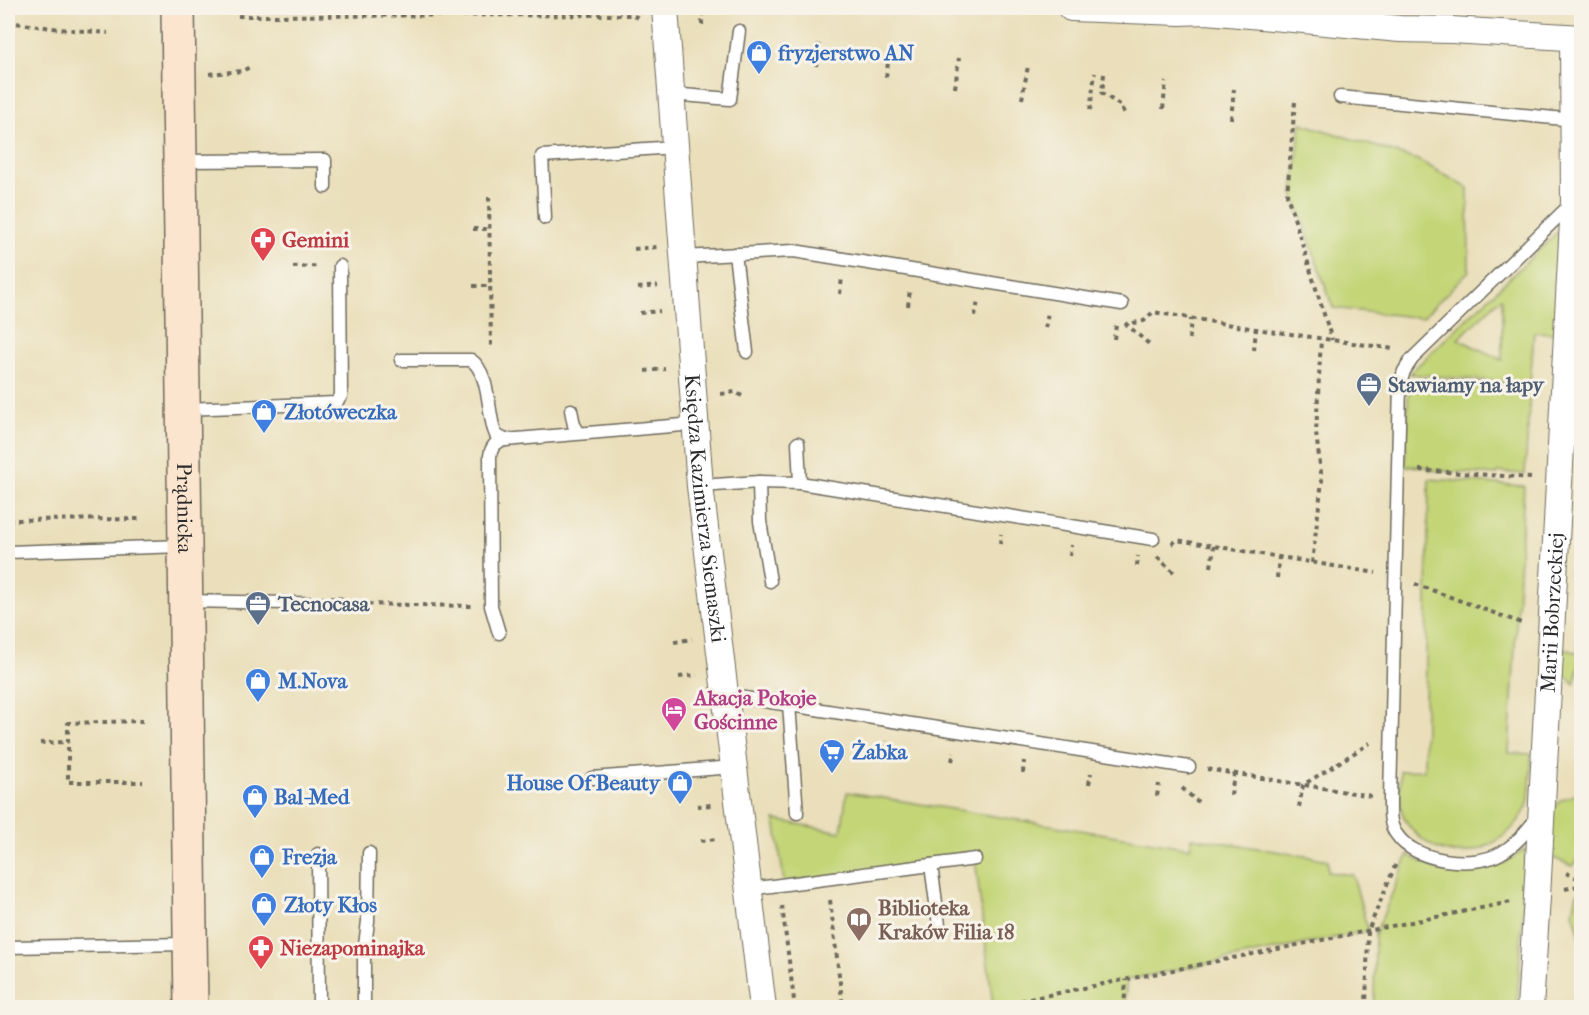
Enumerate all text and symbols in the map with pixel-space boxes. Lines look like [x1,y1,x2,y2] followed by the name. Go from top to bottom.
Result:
[744,38,774,76] shop icon: fryzjerstwo AN
[777,41,914,65] place label: fryzjerstwo AN
[248,225,278,263] pharmacy icon: Gemini
[282,228,350,252] place label: Gemini
[1354,370,1384,408] office icon: Stawiamy na łapy
[680,373,731,644] street label: Księdza Kazimierza Siemaszki
[1388,373,1546,397] place label: Stawiamy na łapy
[249,397,279,435] shop icon: Złotóweczka
[284,400,398,424] place label: Złotóweczka
[172,462,197,554] street label: Prądnicka
[1536,532,1568,693] street label: Marii Bobrzeckiej
[243,589,273,627] office icon: Tecnocasa
[277,592,371,616] place label: Tecnocasa
[243,666,273,704] shop icon: M.Nova
[277,669,348,693] place label: M.Nova
[692,686,817,734] place label: Akacja Pokoje Gościnne
[659,695,689,733] hotel icon: Akacja Pokoje Gościnne
[817,737,847,775] supermarket icon: Żabka
[852,739,909,764] place label: Żabka
[665,768,695,806] shop icon: House Of Beauty
[506,771,662,795] place label: House Of Beauty
[240,782,270,820] shop icon: Bal-Med
[274,785,350,809] place label: Bal-Med
[247,842,277,880] shop icon: Frezja
[281,845,338,869] place label: Frezja
[249,890,279,928] shop icon: Złoty Kłos
[284,893,377,917] place label: Złoty Kłos
[878,896,1015,944] place label: Biblioteka Kraków Filia 18
[844,905,874,943] library icon: Biblioteka Kraków Filia 18
[246,933,276,971] pharmacy icon: Niezapominajka
[280,936,426,960] place label: Niezapominajka

